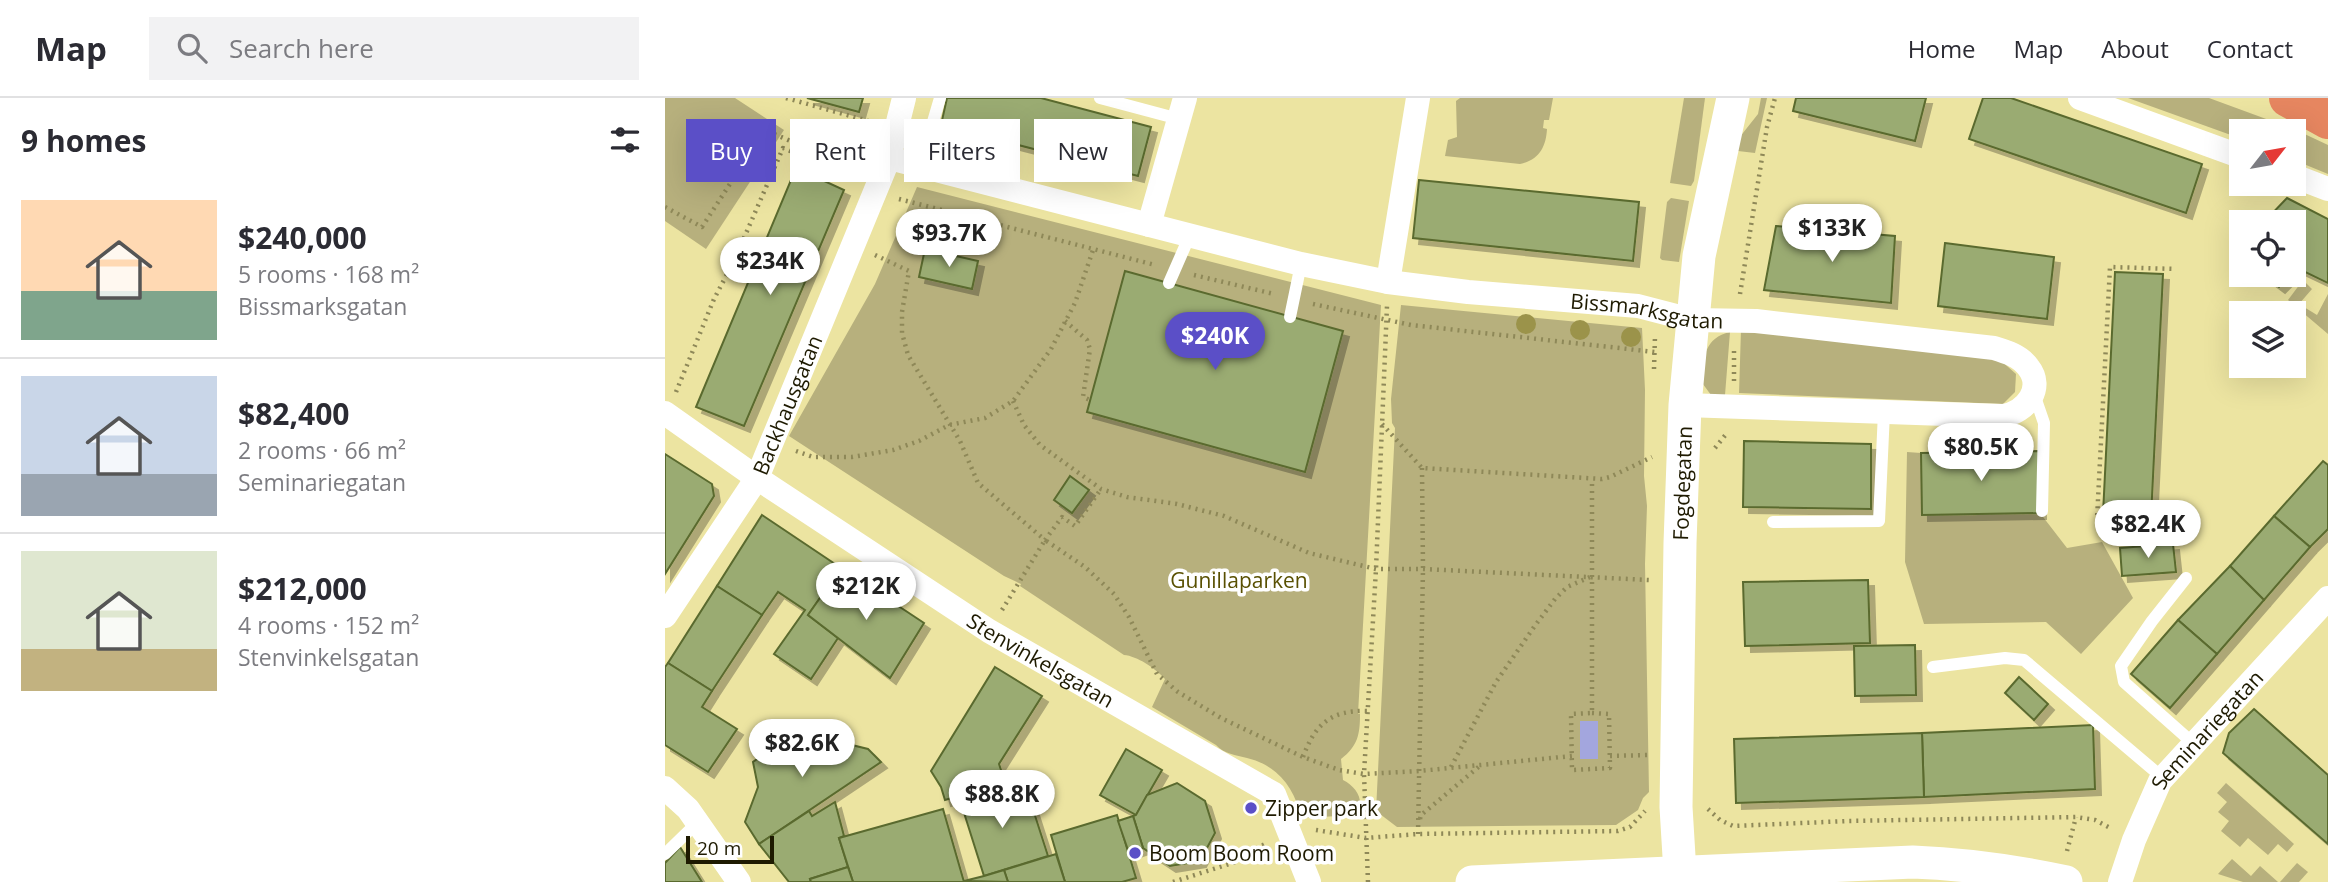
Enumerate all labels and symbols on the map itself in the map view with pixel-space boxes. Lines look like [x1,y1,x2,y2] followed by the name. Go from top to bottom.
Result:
[2229,119,2307,196] north arrow
[1783,204,1881,264] pin: $133K
[892,209,1006,269] pin: $93.7K
[721,238,819,297] pin: $234K
[1569,286,1723,334] street label: Bissmarksgatan
[1166,313,1264,372] pin: $240K
[746,331,829,479] street label: Backhausgatan
[1924,424,2038,483] pin: $80.5K
[1666,425,1698,541] street label: Fogdegatan
[2091,500,2205,560] pin: $82.4K
[817,562,915,622] pin: $212K
[1170,566,1308,594] park label: Gunillaparken
[962,606,1119,714] street label: Stenvinkelsgatan
[2144,664,2269,793] street label: Seminariegatan
[745,720,859,779] pin: $82.6K
[945,770,1059,830] pin: $88.8K
[1265,794,1378,822] place label: Zipper park
[1243,800,1259,816] marker: Zipper park
[686,833,773,865] scale bar
[1149,839,1334,867] place label: Boom Boom Room
[1127,845,1143,861] marker: Boom Boom Room

